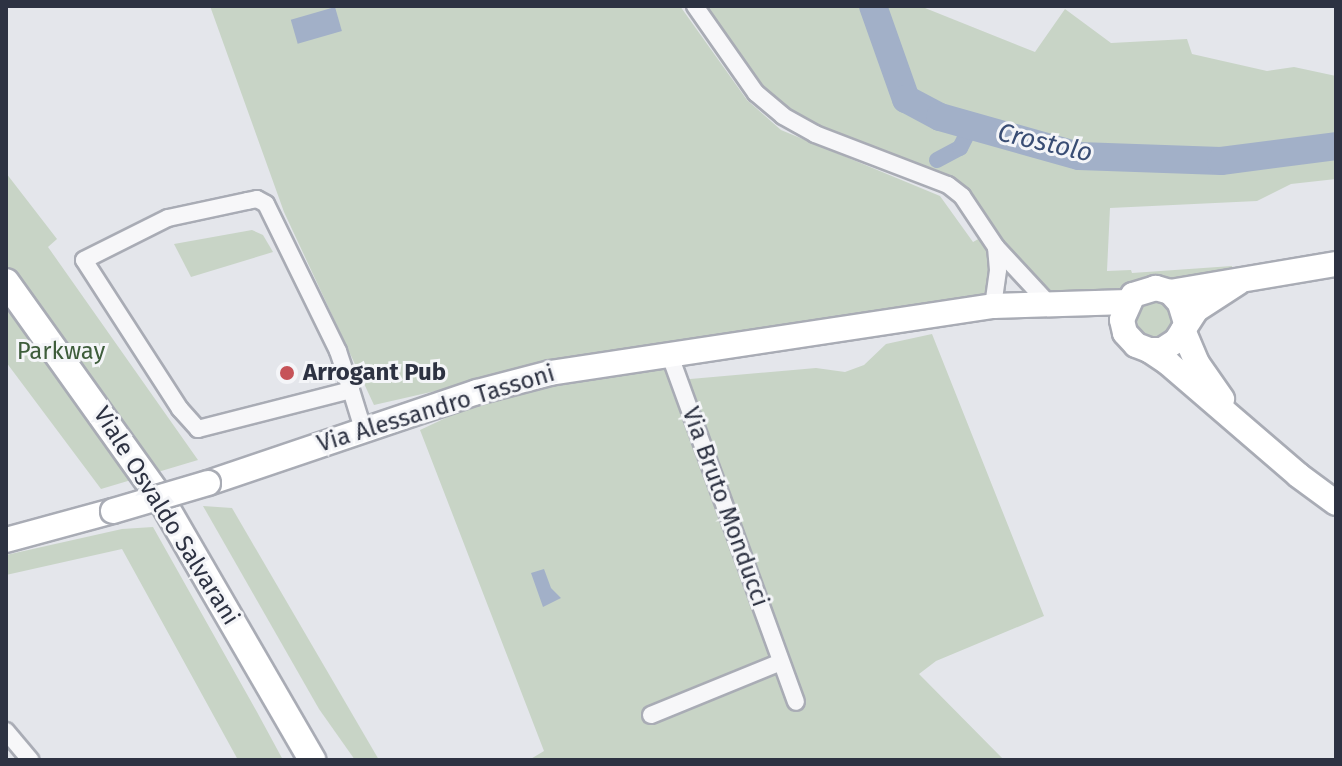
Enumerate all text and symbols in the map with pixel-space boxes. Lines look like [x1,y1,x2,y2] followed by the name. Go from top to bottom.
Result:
[995,117,1095,169] water label: Crostolo
[17,338,105,366] park label: Parkway
[303,359,446,387] place label: Arrogant Pub
[314,359,558,459] street label: Via Alessandro Tassoni
[278,364,296,382] marker: Arrogant Pub
[87,401,245,631] street label: Viale Osvaldo Salvarani
[675,403,775,611] street label: Via Bruto Monducci

